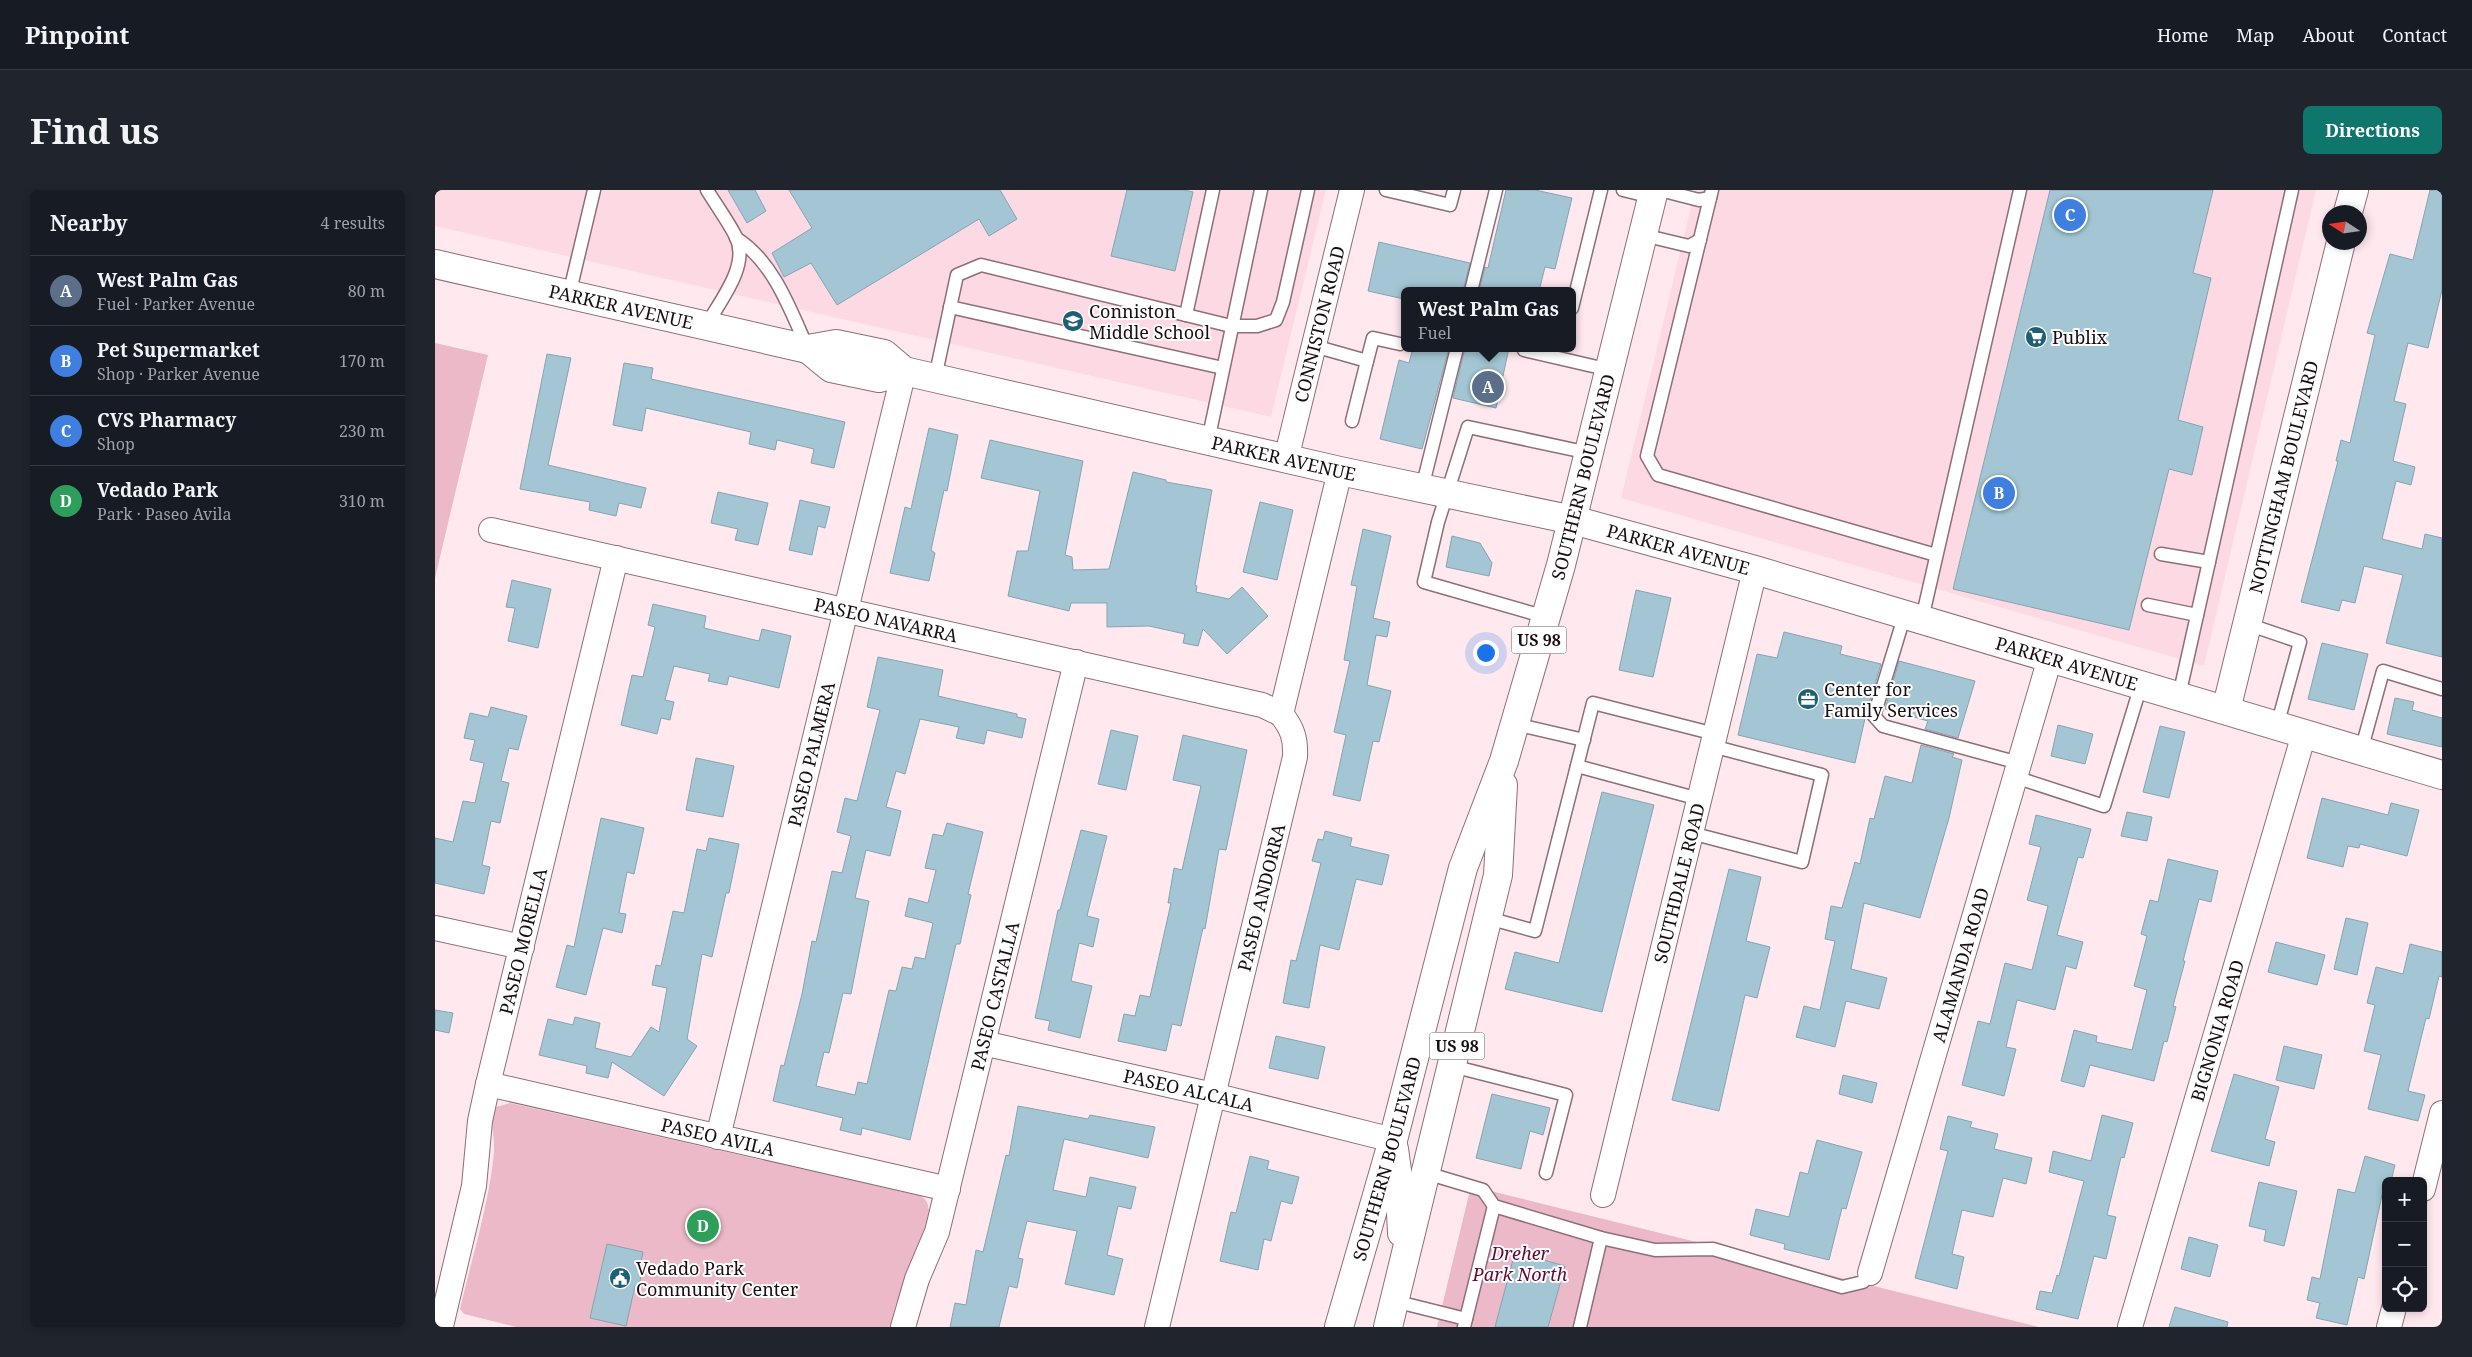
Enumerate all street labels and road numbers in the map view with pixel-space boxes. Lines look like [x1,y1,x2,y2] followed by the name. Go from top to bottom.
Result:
[1288,243,1350,405] street label: CONNISTON ROAD
[547,278,696,335] street label: PARKER AVENUE
[2243,358,2323,596] street label: NOTTINGHAM BOULEVARD
[1545,371,1620,583] street label: SOUTHERN BOULEVARD
[1209,430,1358,486] street label: PARKER AVENUE
[1604,518,1753,580] street label: PARKER AVENUE
[812,592,960,648] street label: PASEO NAVARRA
[1511,626,1567,654] road number: US 98
[1993,631,2141,696] street label: PARKER AVENUE
[782,679,840,829] street label: PASEO PALMERA
[1648,800,1710,966] street label: SOUTHDALE ROAD
[1232,821,1291,974] street label: PASEO ANDORRA
[493,865,552,1017] street label: PASEO MORELLA
[1926,885,1994,1045] street label: ALAMANDA ROAD
[965,919,1024,1073] street label: PASEO CASTALLA
[2185,957,2249,1104] street label: BIGNONIA ROAD
[1429,1032,1485,1059] road number: US 98
[1347,1054,1426,1264] street label: SOUTHERN BOULEVARD
[1121,1063,1257,1117] street label: PASEO ALCALA
[659,1112,777,1161] street label: PASEO AVILA

